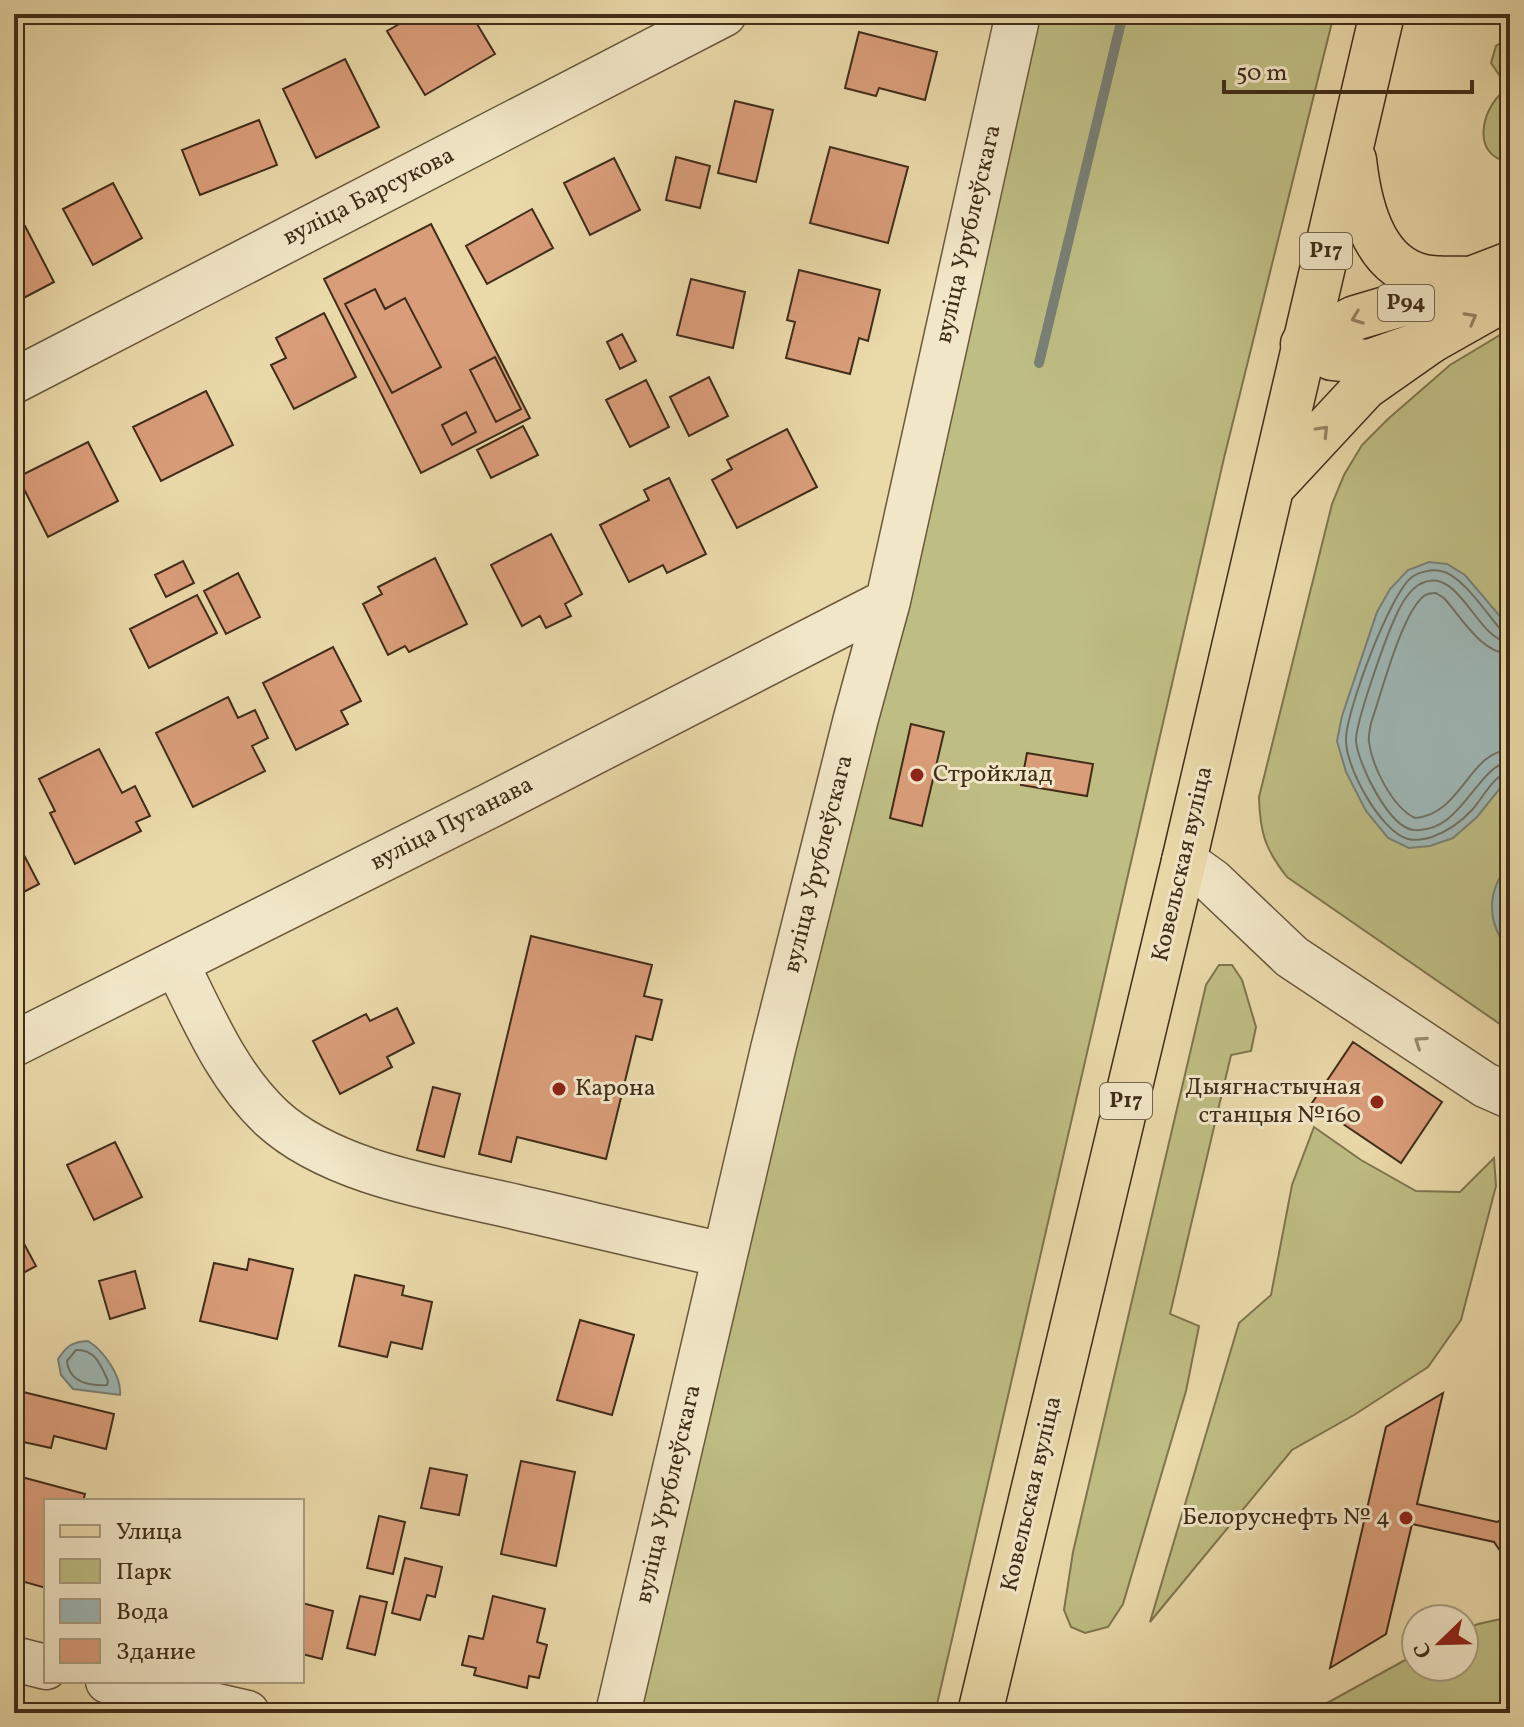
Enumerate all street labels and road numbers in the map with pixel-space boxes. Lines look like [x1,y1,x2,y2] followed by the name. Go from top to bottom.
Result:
[927,121,1011,347] street label: вуліца Урублеўскага
[277,139,461,255] street label: вуліца Барсукова
[1300,233,1352,269] road number: Р17
[1378,285,1434,321] road number: Р94
[775,751,863,977] street label: вуліца Урублеўскага
[1144,763,1222,965] street label: Ковельская вуліца
[365,768,539,880] street label: вуліца Пуганава
[1100,1083,1152,1119] road number: Р17
[627,1381,711,1607] street label: вуліца Урублеўскага
[993,1393,1071,1595] street label: Ковельская вуліца

